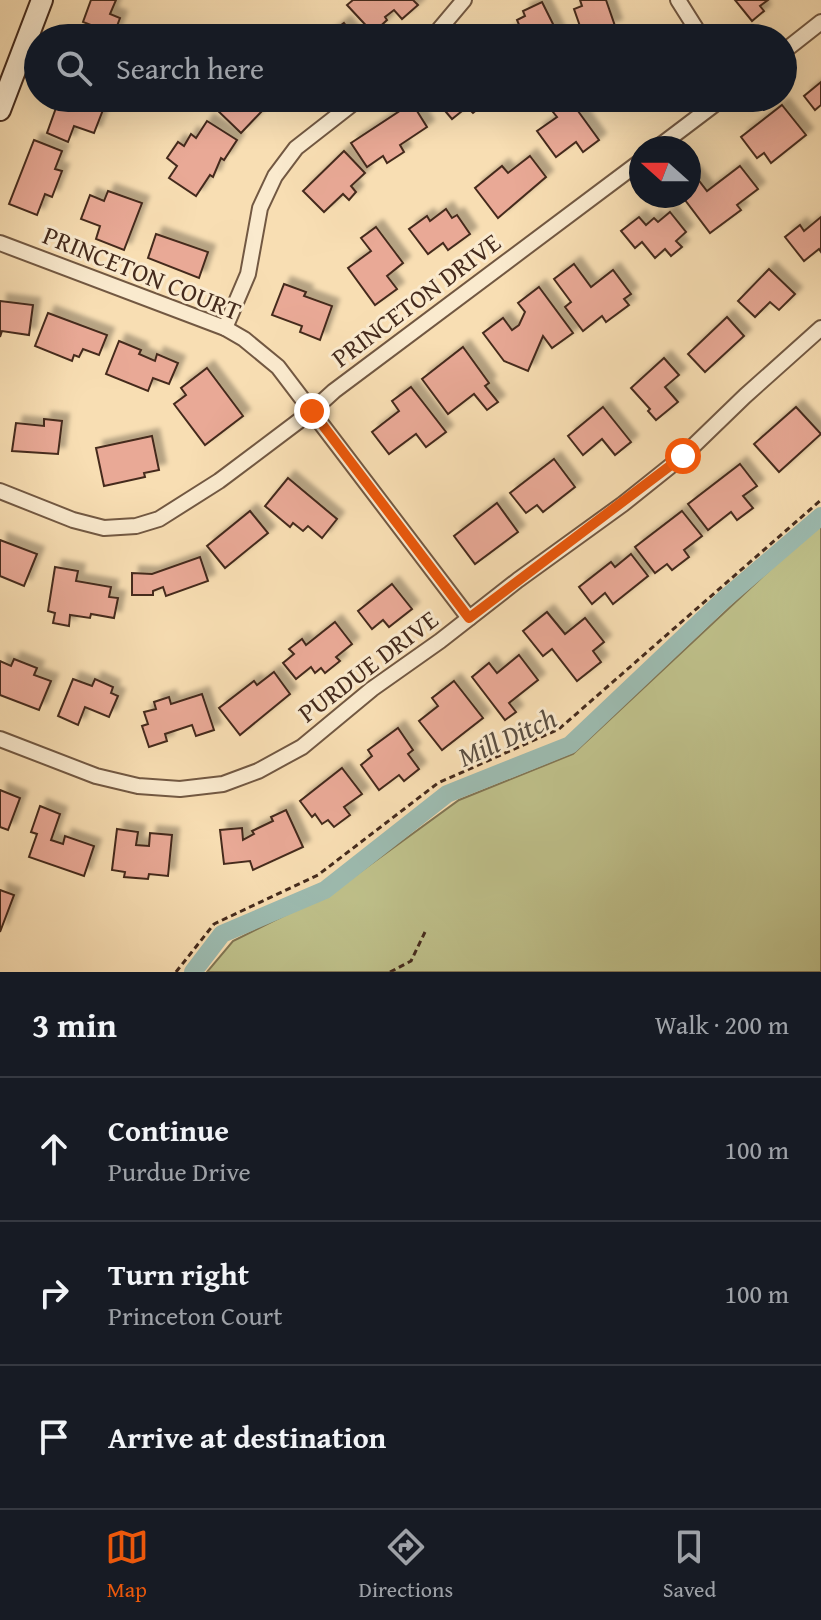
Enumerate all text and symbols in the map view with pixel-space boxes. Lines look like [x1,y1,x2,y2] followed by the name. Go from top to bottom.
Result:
[24,24,797,112] search box
[52,46,96,90] icon: search
[116,46,264,90] text: Search here
[629,136,701,208] north arrow
[37,215,247,330] street label: PRINCETON COURT
[323,223,509,376] street label: PRINCETON DRIVE
[294,393,330,429] route end
[665,438,701,474] route start
[289,600,446,731] street label: PURDUE DRIVE
[451,697,563,776] water label: Mill Ditch
[32,1000,117,1049] text: 3 min
[655,1005,789,1044] text: Walk · 200 m
[108,1108,229,1152] text: Continue
[32,1127,76,1171] icon: ahead
[724,1130,789,1169] text: 100 m
[108,1152,251,1191] text: Purdue Drive
[108,1252,249,1296] text: Turn right
[32,1271,76,1315] icon: right
[724,1274,789,1313] text: 100 m
[108,1296,282,1335] text: Princeton Court
[32,1415,76,1459] icon: arrive
[108,1415,386,1459] text: Arrive at destination
[105,1525,149,1605] tab: Map
[359,1525,453,1605] tab: Directions
[663,1525,716,1605] tab: Saved

